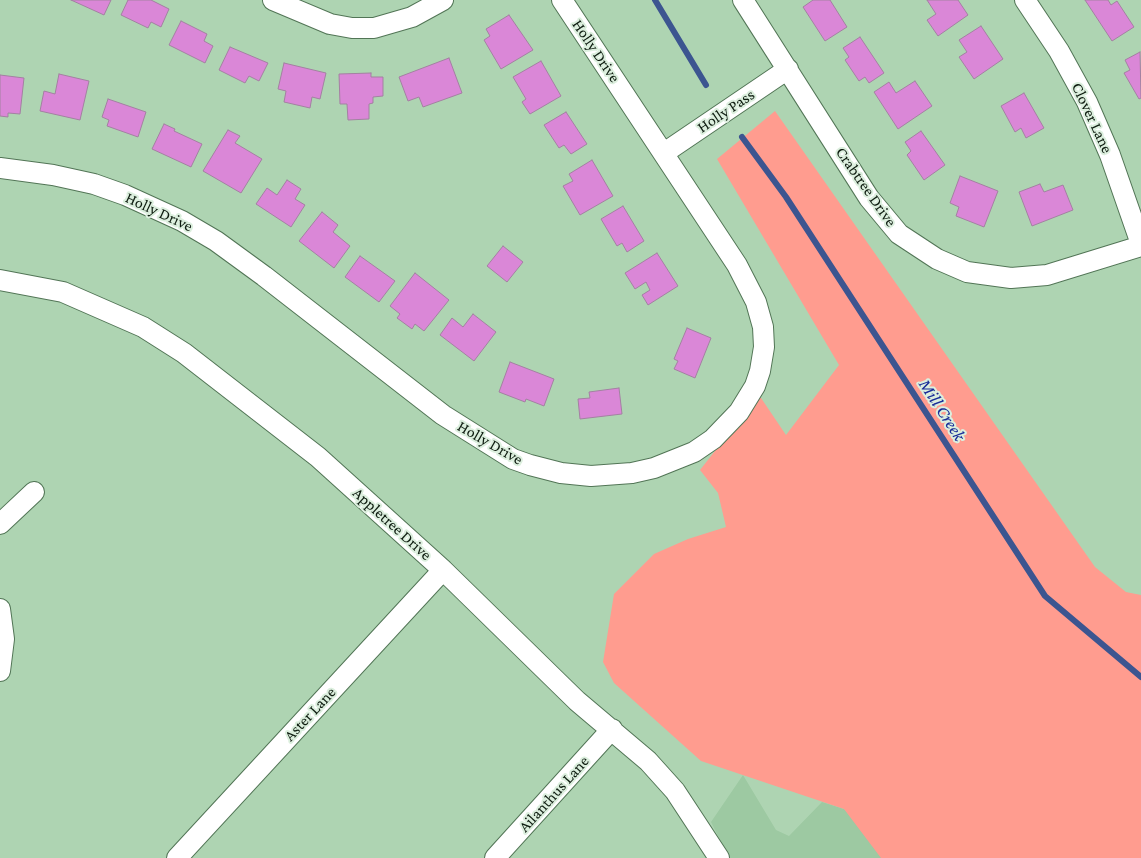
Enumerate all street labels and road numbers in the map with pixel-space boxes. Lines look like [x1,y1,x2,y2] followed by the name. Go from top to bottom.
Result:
[568,16,624,86] street label: Holly Drive
[1067,80,1117,156] street label: Clover Lane
[694,85,758,137] street label: Holly Pass
[831,143,901,231] street label: Crabtree Drive
[122,188,196,236] street label: Holly Drive
[454,417,526,469] street label: Holly Drive
[349,484,435,564] street label: Appletree Drive
[280,683,340,745] street label: Aster Lane
[515,752,593,836] street label: Ailanthus Lane

